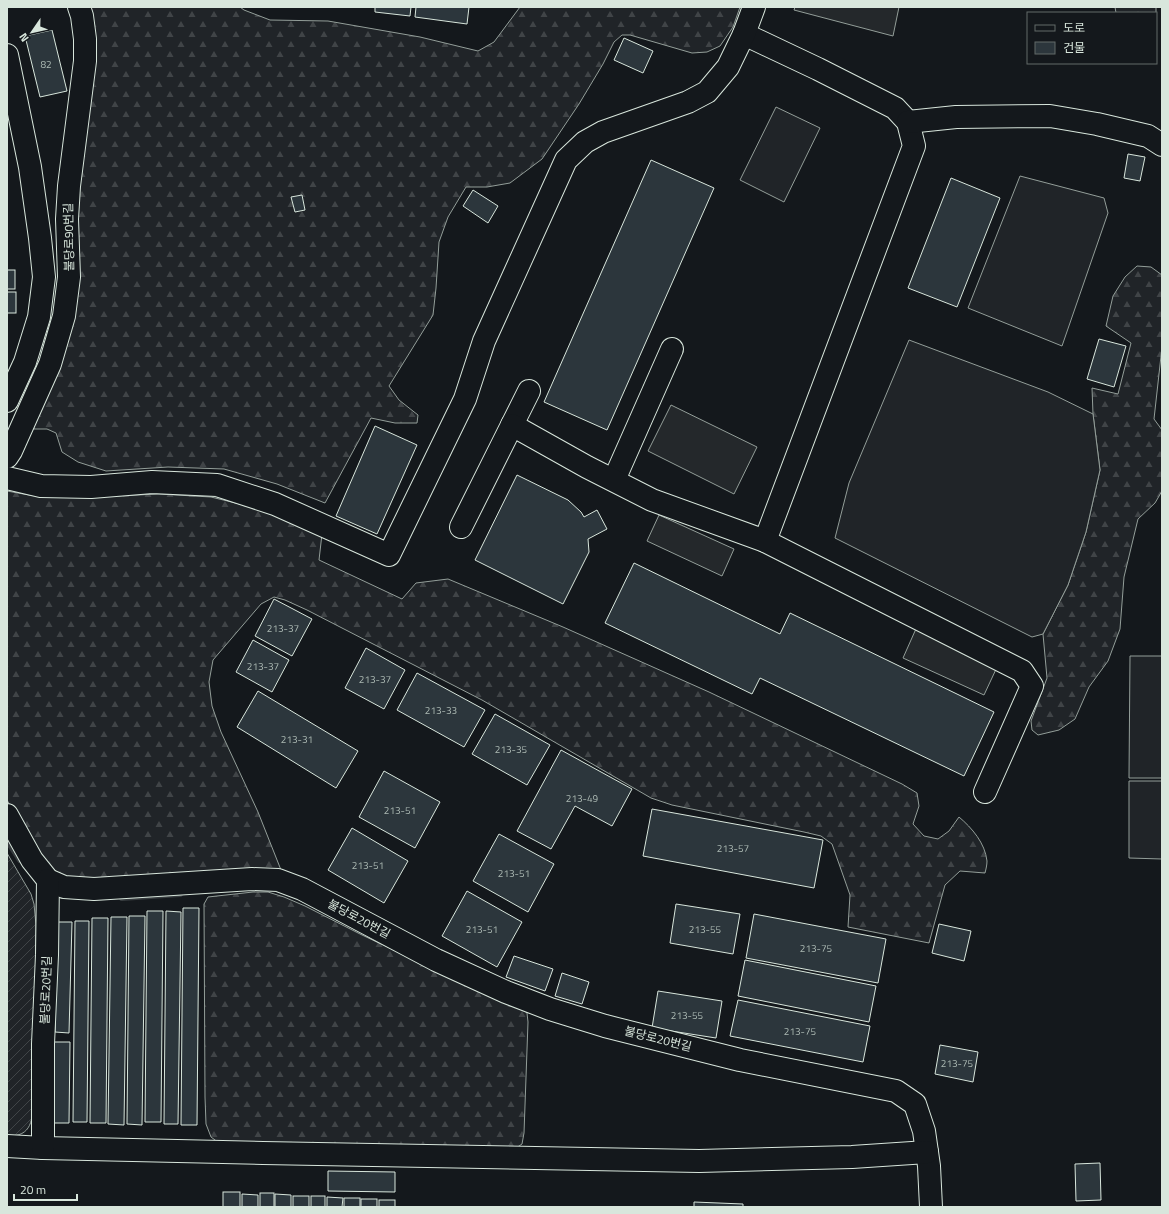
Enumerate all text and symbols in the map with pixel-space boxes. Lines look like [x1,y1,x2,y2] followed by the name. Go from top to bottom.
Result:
[12,12,52,52] north arrow
[1027,12,1157,64] legend
[1063,18,1085,37] text: 도로
[15,30,32,45] text: N
[1063,38,1085,57] text: 건물
[40,57,52,72] house number: 82
[58,203,79,271] street label: 불당로90번길
[267,621,299,636] house number: 213-37
[247,659,279,674] house number: 213-37
[359,672,391,687] house number: 213-37
[425,703,457,718] house number: 213-33
[281,732,313,747] house number: 213-31
[495,742,528,757] house number: 213-35
[566,791,599,806] house number: 213-49
[384,803,416,818] house number: 213-51
[717,841,749,856] house number: 213-57
[352,858,384,873] house number: 213-51
[498,866,530,881] house number: 213-51
[324,894,394,943] street label: 불당로20번길
[466,922,498,937] house number: 213-51
[689,922,722,937] house number: 213-55
[800,941,833,956] house number: 213-75
[35,955,56,1025] street label: 불당로20번길
[671,1008,704,1023] house number: 213-55
[623,1021,694,1056] street label: 불당로20번길
[784,1024,817,1039] house number: 213-75
[941,1056,974,1071] house number: 213-75
[14,1176,77,1202] scale bar
[20,1180,46,1199] text: 20 m

